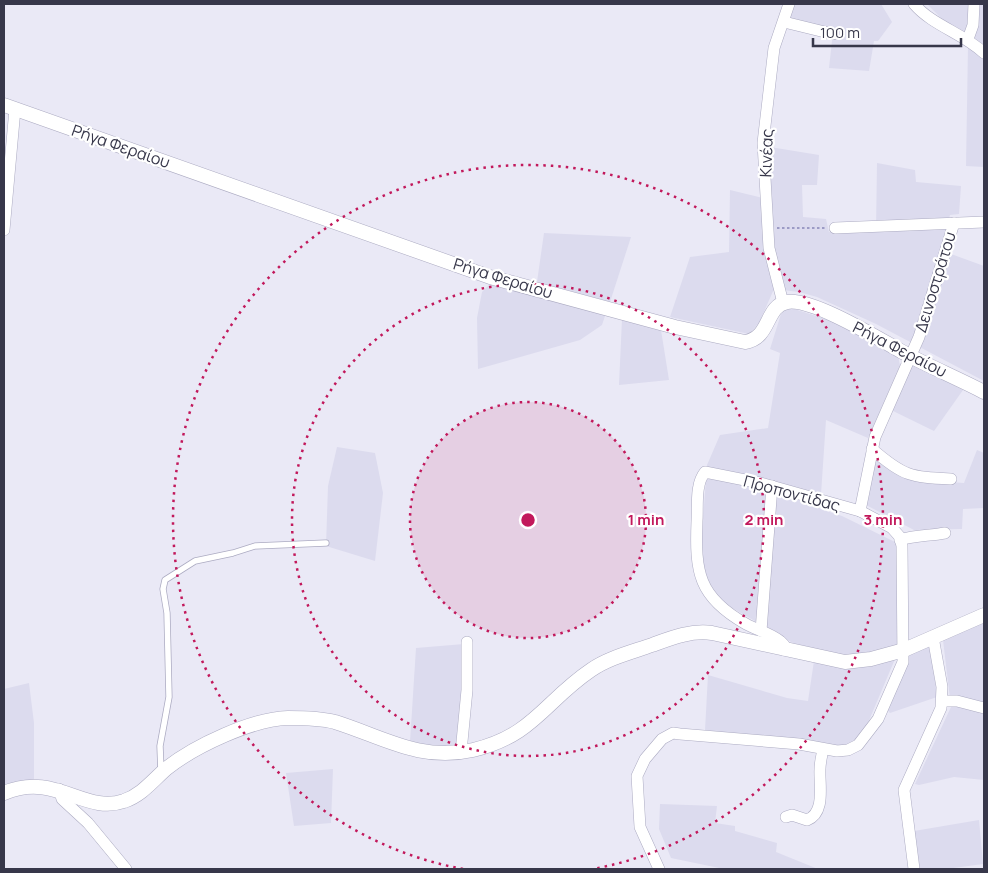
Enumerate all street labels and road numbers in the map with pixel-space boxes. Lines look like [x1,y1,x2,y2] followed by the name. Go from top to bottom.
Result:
[69,119,173,173] street label: Ρήγα Φεραίου
[754,128,778,178] street label: Κινέας
[909,229,961,335] street label: Δεινοστράτου
[451,252,555,304] street label: Ρήγα Φεραίου
[849,316,951,382] street label: Ρήγα Φεραίου
[741,470,843,516] street label: Προποντίδας

